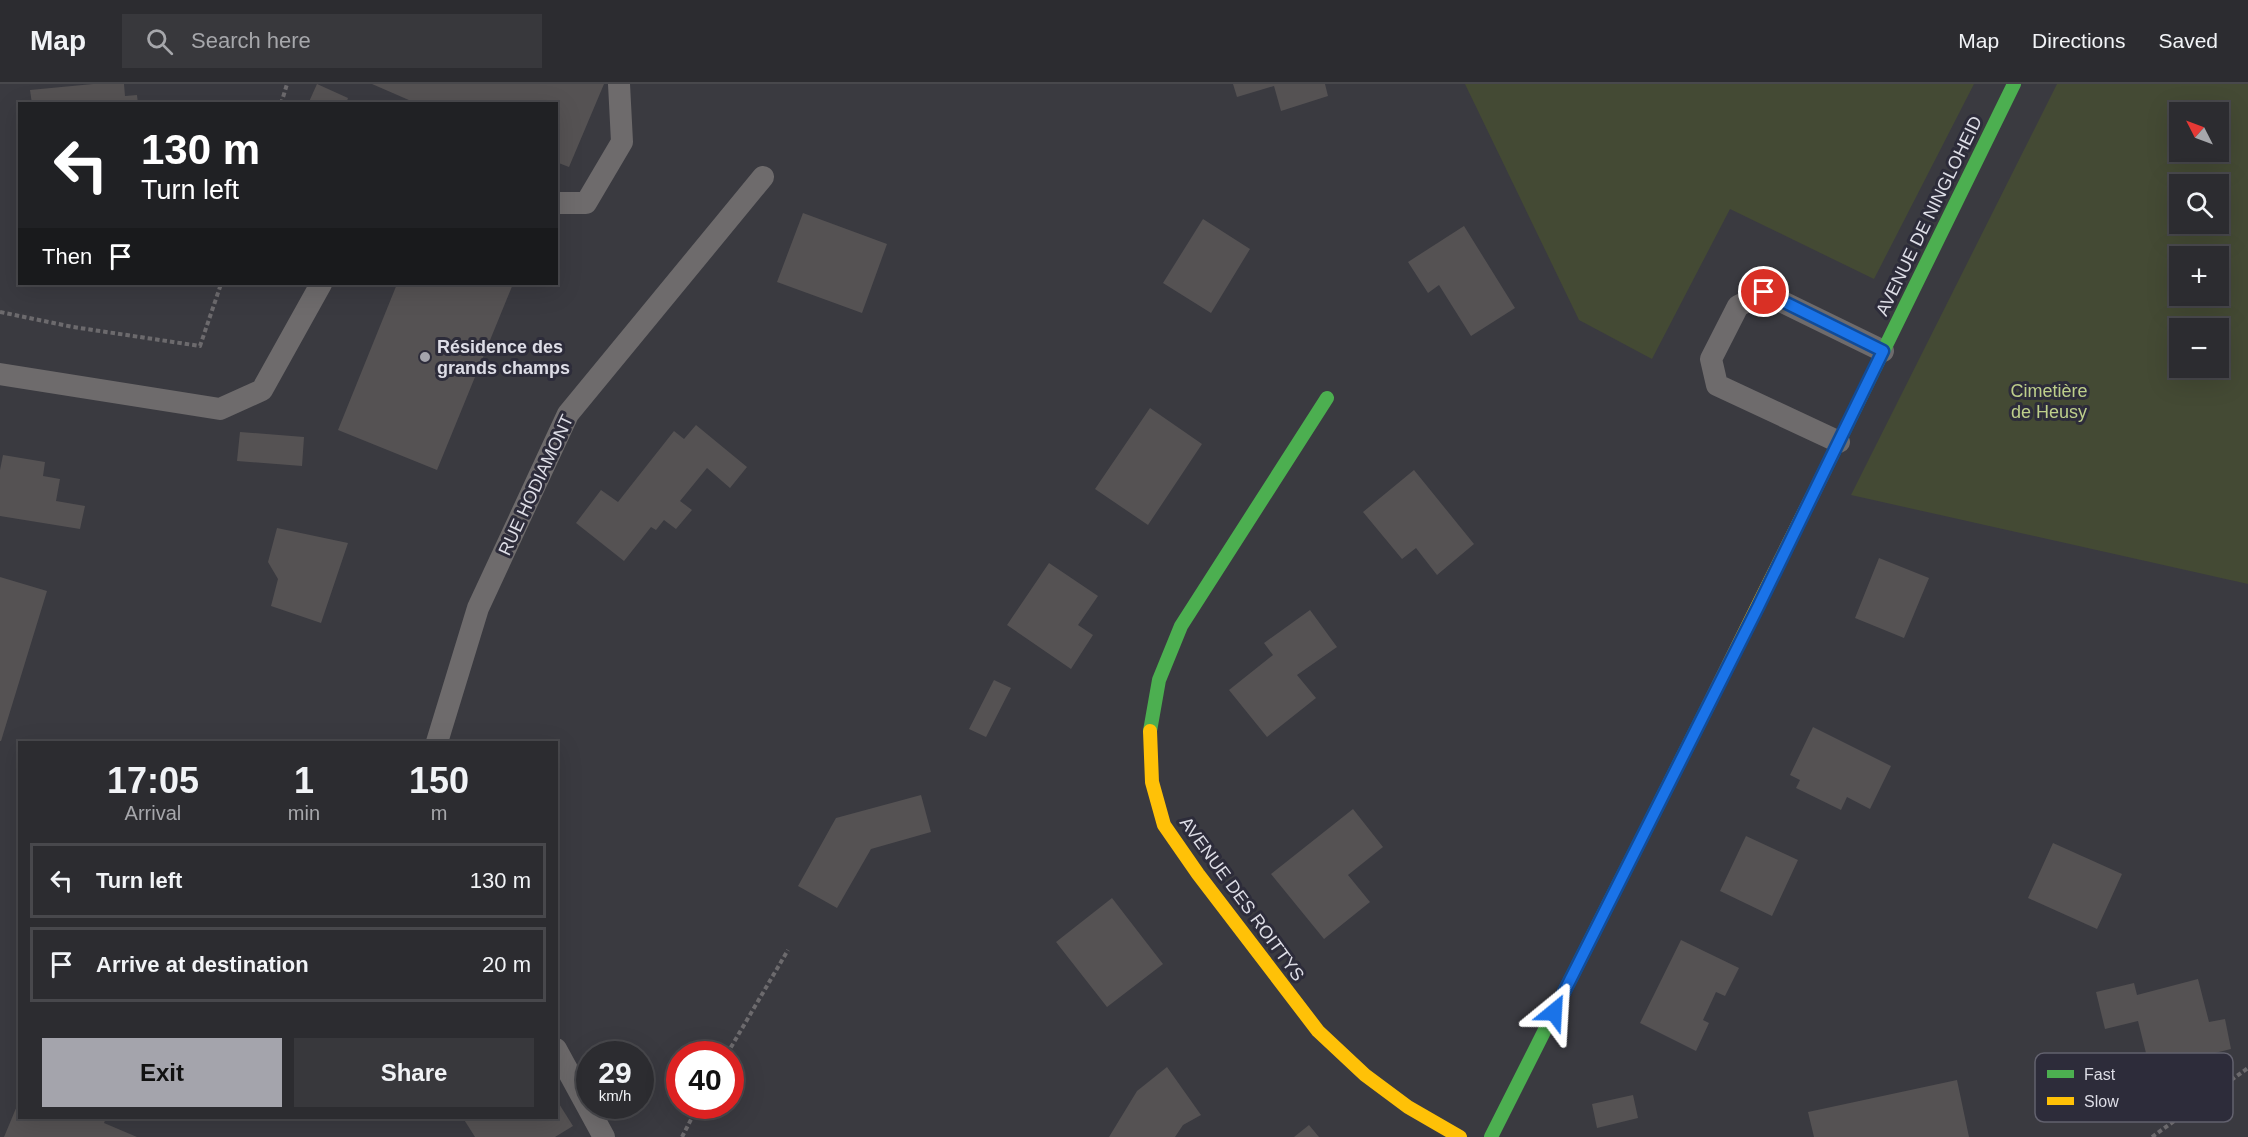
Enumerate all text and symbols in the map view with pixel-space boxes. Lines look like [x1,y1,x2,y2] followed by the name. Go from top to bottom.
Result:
[122,14,542,68] search box
[30,25,86,56] text: Map
[143,25,176,58] icon: search
[191,28,311,53] text: Search here
[1958,29,1999,52] text: Map
[2032,29,2125,52] text: Directions
[2158,29,2218,52] text: Saved
[2169,102,2229,162] north arrow
[2169,102,2229,378] map controls
[1872,113,1986,319] street label: AVENUE DE NINGLOHEID
[42,126,120,204] icon: left
[141,126,260,173] text: 130 m
[2169,174,2229,234] button: search
[141,175,239,205] text: Turn left
[104,240,137,273] icon: arrive
[42,244,92,269] text: Then
[2169,246,2229,306] button: +
[1738,266,1789,317] pin
[1747,275,1780,308] icon: arrive
[2169,318,2229,378] button: −
[437,337,570,378] place label: Résidence des grands champs
[418,350,432,364] marker: Résidence des grands champs
[2010,381,2088,422] park label: Cimetière de Heusy
[495,411,577,559] street label: RUE HODIAMONT
[107,760,199,801] text: 17:05
[294,760,314,801] text: 1
[409,760,469,801] text: 150
[125,802,181,824] text: Arrival
[288,802,320,824] text: min
[431,802,447,824] text: m
[1176,813,1308,985] street label: AVENUE DES ROITTYS
[45,864,78,897] icon: left
[96,868,182,893] text: Turn left
[470,868,531,893] text: 130 m
[45,948,78,981] icon: arrive
[96,952,309,977] text: Arrive at destination
[482,952,531,977] text: 20 m
[1522,980,1586,1044] position arrow
[42,1038,282,1107] button: Exit
[294,1038,534,1107] button: Share
[666,1041,744,1119] speed limit sign: 40
[2035,1053,2233,1122] legend
[598,1056,632,1089] text: 29
[2084,1066,2116,1083] text: Fast
[599,1087,631,1104] text: km/h
[2084,1093,2119,1110] text: Slow

